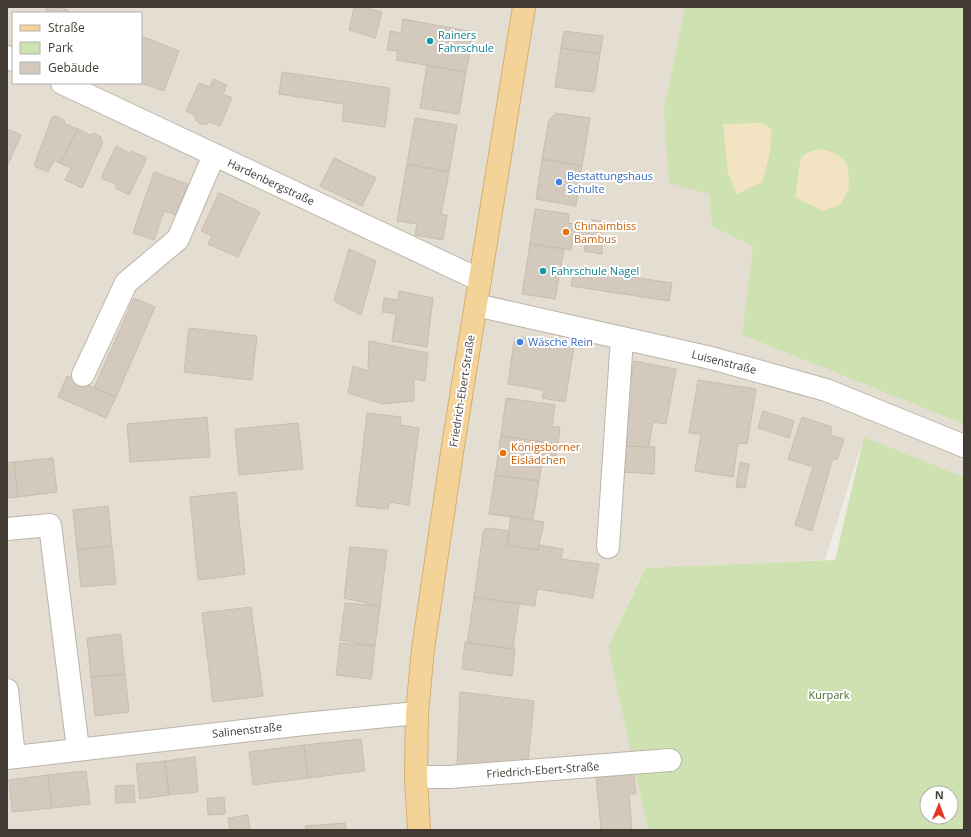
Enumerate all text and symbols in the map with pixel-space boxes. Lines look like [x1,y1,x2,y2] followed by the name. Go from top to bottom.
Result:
[12,12,142,84] legend
[48,19,85,36] text: Straße
[438,27,494,55] place label: Rainers Fahrschule
[425,36,435,46] marker: Rainers Fahrschule
[48,39,74,56] text: Park
[48,59,99,76] text: Gebäude
[225,155,317,208] street label: Hardenbergstraße
[567,168,653,196] place label: Bestattungshaus Schulte
[554,177,564,187] marker: Bestattungshaus Schulte
[574,218,636,246] place label: Chinaimbiss Bambus
[561,227,571,237] marker: Chinaimbiss Bambus
[551,263,639,278] place label: Fahrschule Nagel
[538,266,548,276] marker: Fahrschule Nagel
[445,334,478,448] street label: Friedrich-Ebert-Straße
[528,334,593,349] place label: Wäsche Rein
[515,337,525,347] marker: Wäsche Rein
[690,346,758,377] street label: Luisenstraße
[511,439,581,467] place label: Königsborner Eislädchen
[498,448,508,458] marker: Königsborner Eislädchen
[808,687,850,702] park label: Kurpark
[211,718,283,741] street label: Salinenstraße
[486,758,600,781] street label: Friedrich-Ebert-Straße
[919,785,959,825] north arrow
[935,787,944,802] text: N

